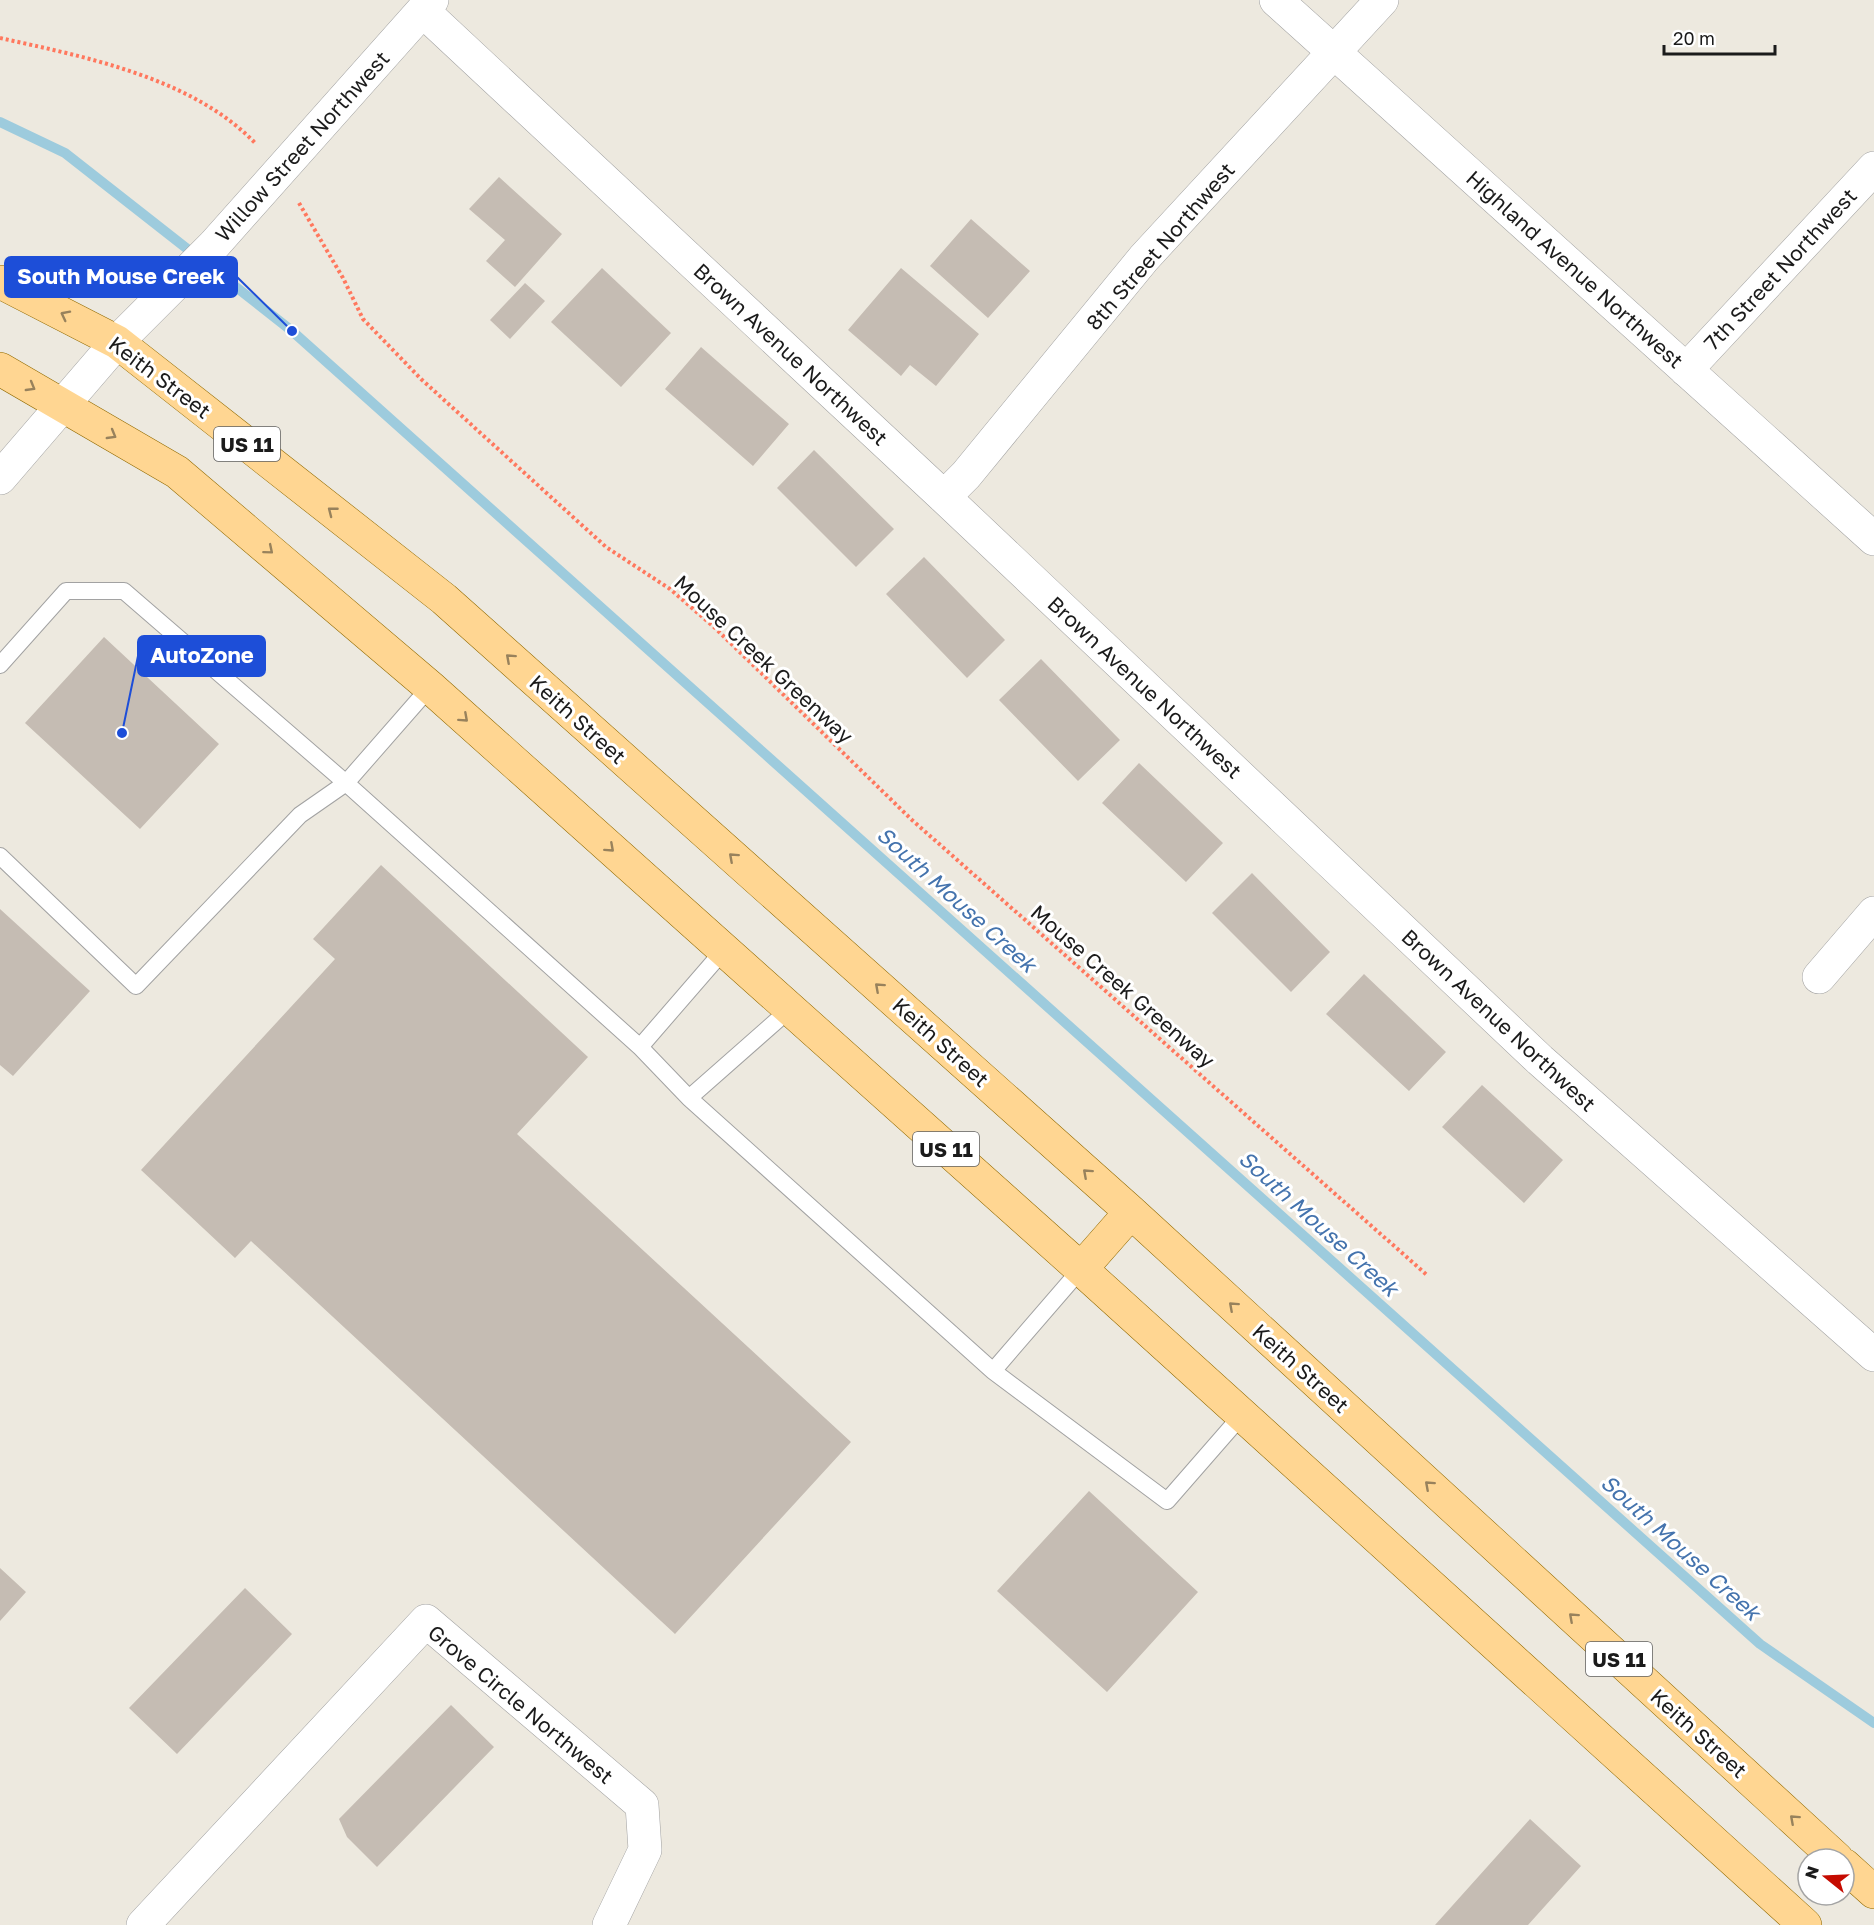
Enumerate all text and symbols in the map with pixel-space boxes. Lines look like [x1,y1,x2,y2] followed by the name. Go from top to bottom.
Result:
[1664,18,1775,56] scale bar
[1673,27,1715,49] text: 20 m
[209,45,395,247] street label: Willow Street Northwest
[1080,157,1240,335] street label: 8th Street Northwest
[1461,165,1689,373] street label: Highland Avenue Northwest
[1698,183,1862,355] street label: 7th Street Northwest
[5,257,237,297] callout: South Mouse Creek
[689,257,893,451] street label: Brown Avenue Northwest
[17,262,225,289] text: South Mouse Creek
[60,311,71,322] one-way arrow
[104,330,216,424] street label: Keith Street
[25,380,35,392] one-way arrow
[106,427,116,439] one-way arrow
[214,427,280,461] road number: US 11
[328,508,339,519] one-way arrow
[262,543,273,554] one-way arrow
[669,569,859,749] street label: Mouse Creek Greenway
[1043,590,1247,784] street label: Brown Avenue Northwest
[138,636,265,676] callout: AutoZone
[150,641,254,668] text: AutoZone
[506,654,516,665] one-way arrow
[524,669,632,769] street label: Keith Street
[457,711,468,722] one-way arrow
[872,820,1044,979] water label: South Mouse Creek
[603,841,613,852] one-way arrow
[730,853,740,864] one-way arrow
[1026,899,1220,1073] street label: Mouse Creek Greenway
[1397,923,1601,1117] street label: Brown Avenue Northwest
[875,983,886,994] one-way arrow
[887,992,995,1092] street label: Keith Street
[913,1132,979,1166] road number: US 11
[1234,1144,1406,1303] water label: South Mouse Creek
[1083,1169,1094,1180] one-way arrow
[1230,1302,1240,1313] one-way arrow
[1247,1318,1355,1418] street label: Keith Street
[1596,1468,1768,1627] water label: South Mouse Creek
[1426,1481,1436,1492] one-way arrow
[1569,1613,1580,1624] one-way arrow
[423,1619,619,1789] street label: Grove Circle Northwest
[1586,1642,1652,1676] road number: US 11
[1645,1683,1753,1783] street label: Keith Street
[1791,1816,1802,1827] one-way arrow
[1796,1847,1856,1907] north arrow
[1800,1863,1823,1881] text: N

